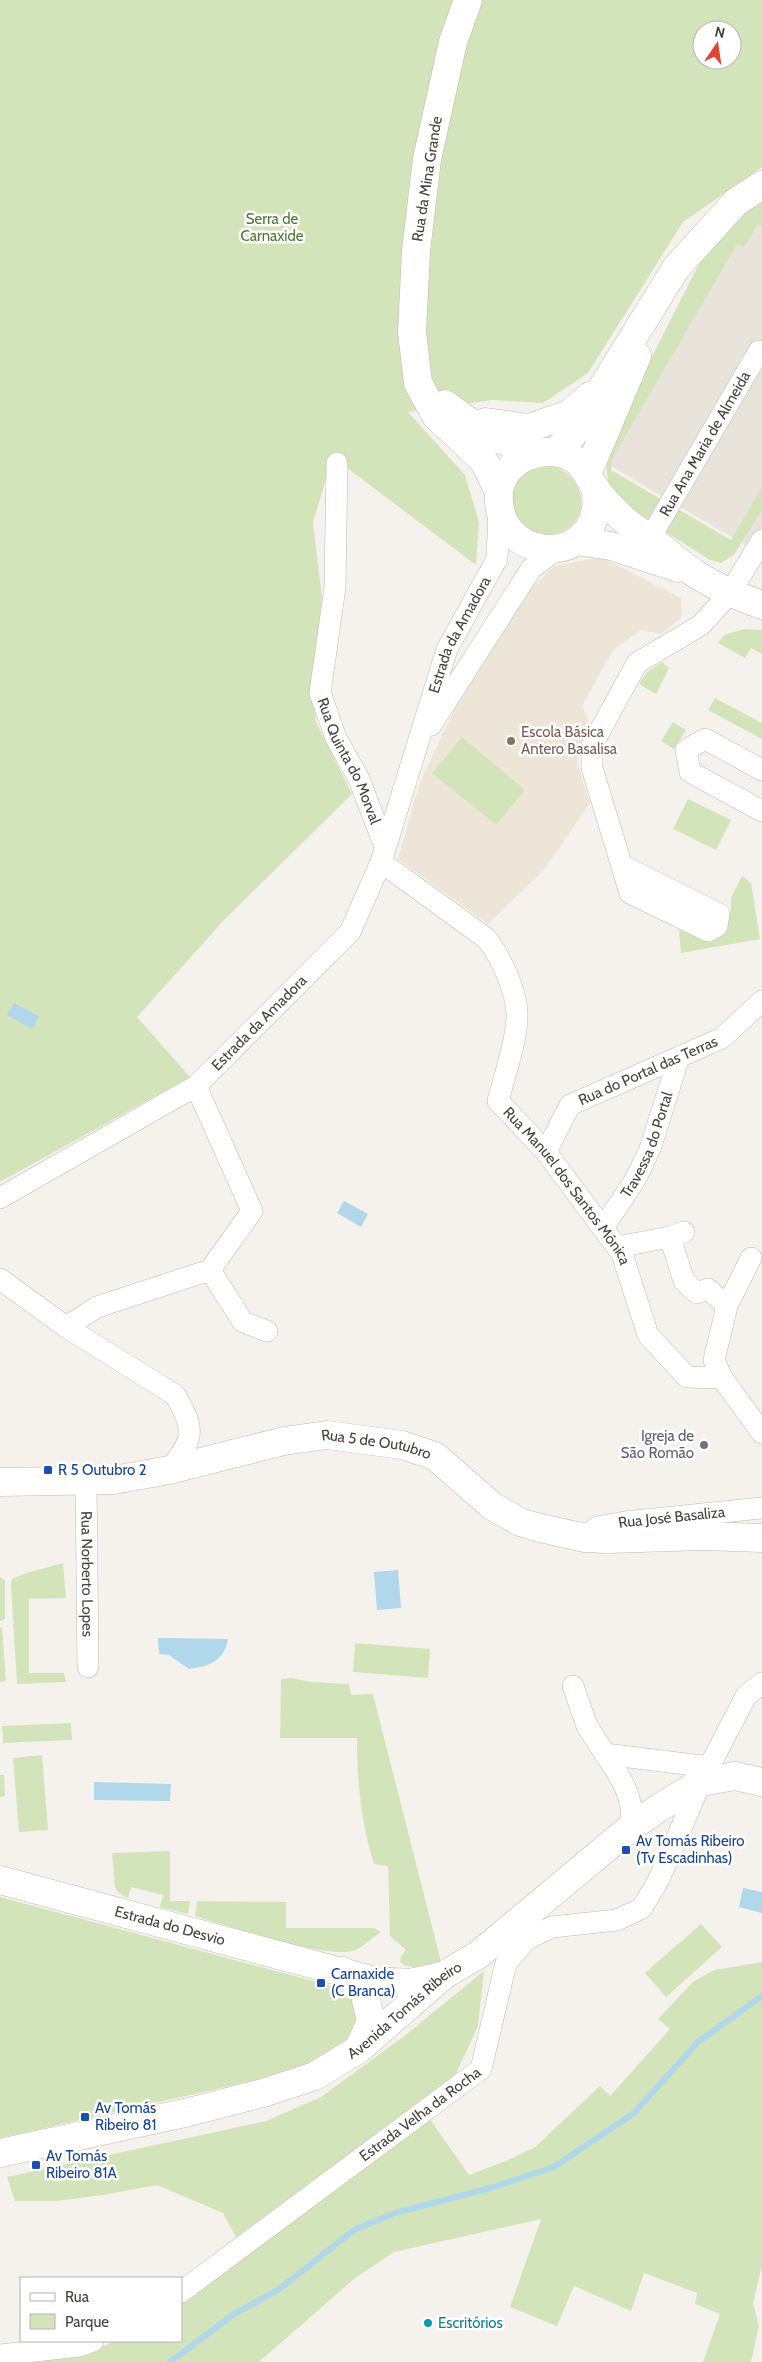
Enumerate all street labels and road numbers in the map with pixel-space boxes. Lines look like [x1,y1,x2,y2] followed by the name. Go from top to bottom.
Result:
[408,115,446,243] street label: Rua da Mina Grande
[656,367,755,520] street label: Rua Ana Maria de Almeida
[425,573,495,695] street label: Estrada da Amadora
[313,695,385,827] street label: Rua Quinta do Morval
[208,971,311,1074] street label: Estrada da Amadora
[576,1032,720,1109] street label: Rua do Portal das Terras
[617,1089,677,1201] street label: Travessa do Portal
[499,1103,634,1268] street label: Rua Manuel dos Santos Mónica
[320,1426,434,1463] street label: Rua 5 de Outubro
[617,1503,727,1532] street label: Rua José Basaliza
[77,1511,97,1637] street label: Rua Norberto Lopes
[113,1902,227,1949] street label: Estrada do Desvio
[344,1958,465,2063] street label: Avenida Tomás Ribeiro
[356,2063,485,2165] street label: Estrada Velha da Rocha

